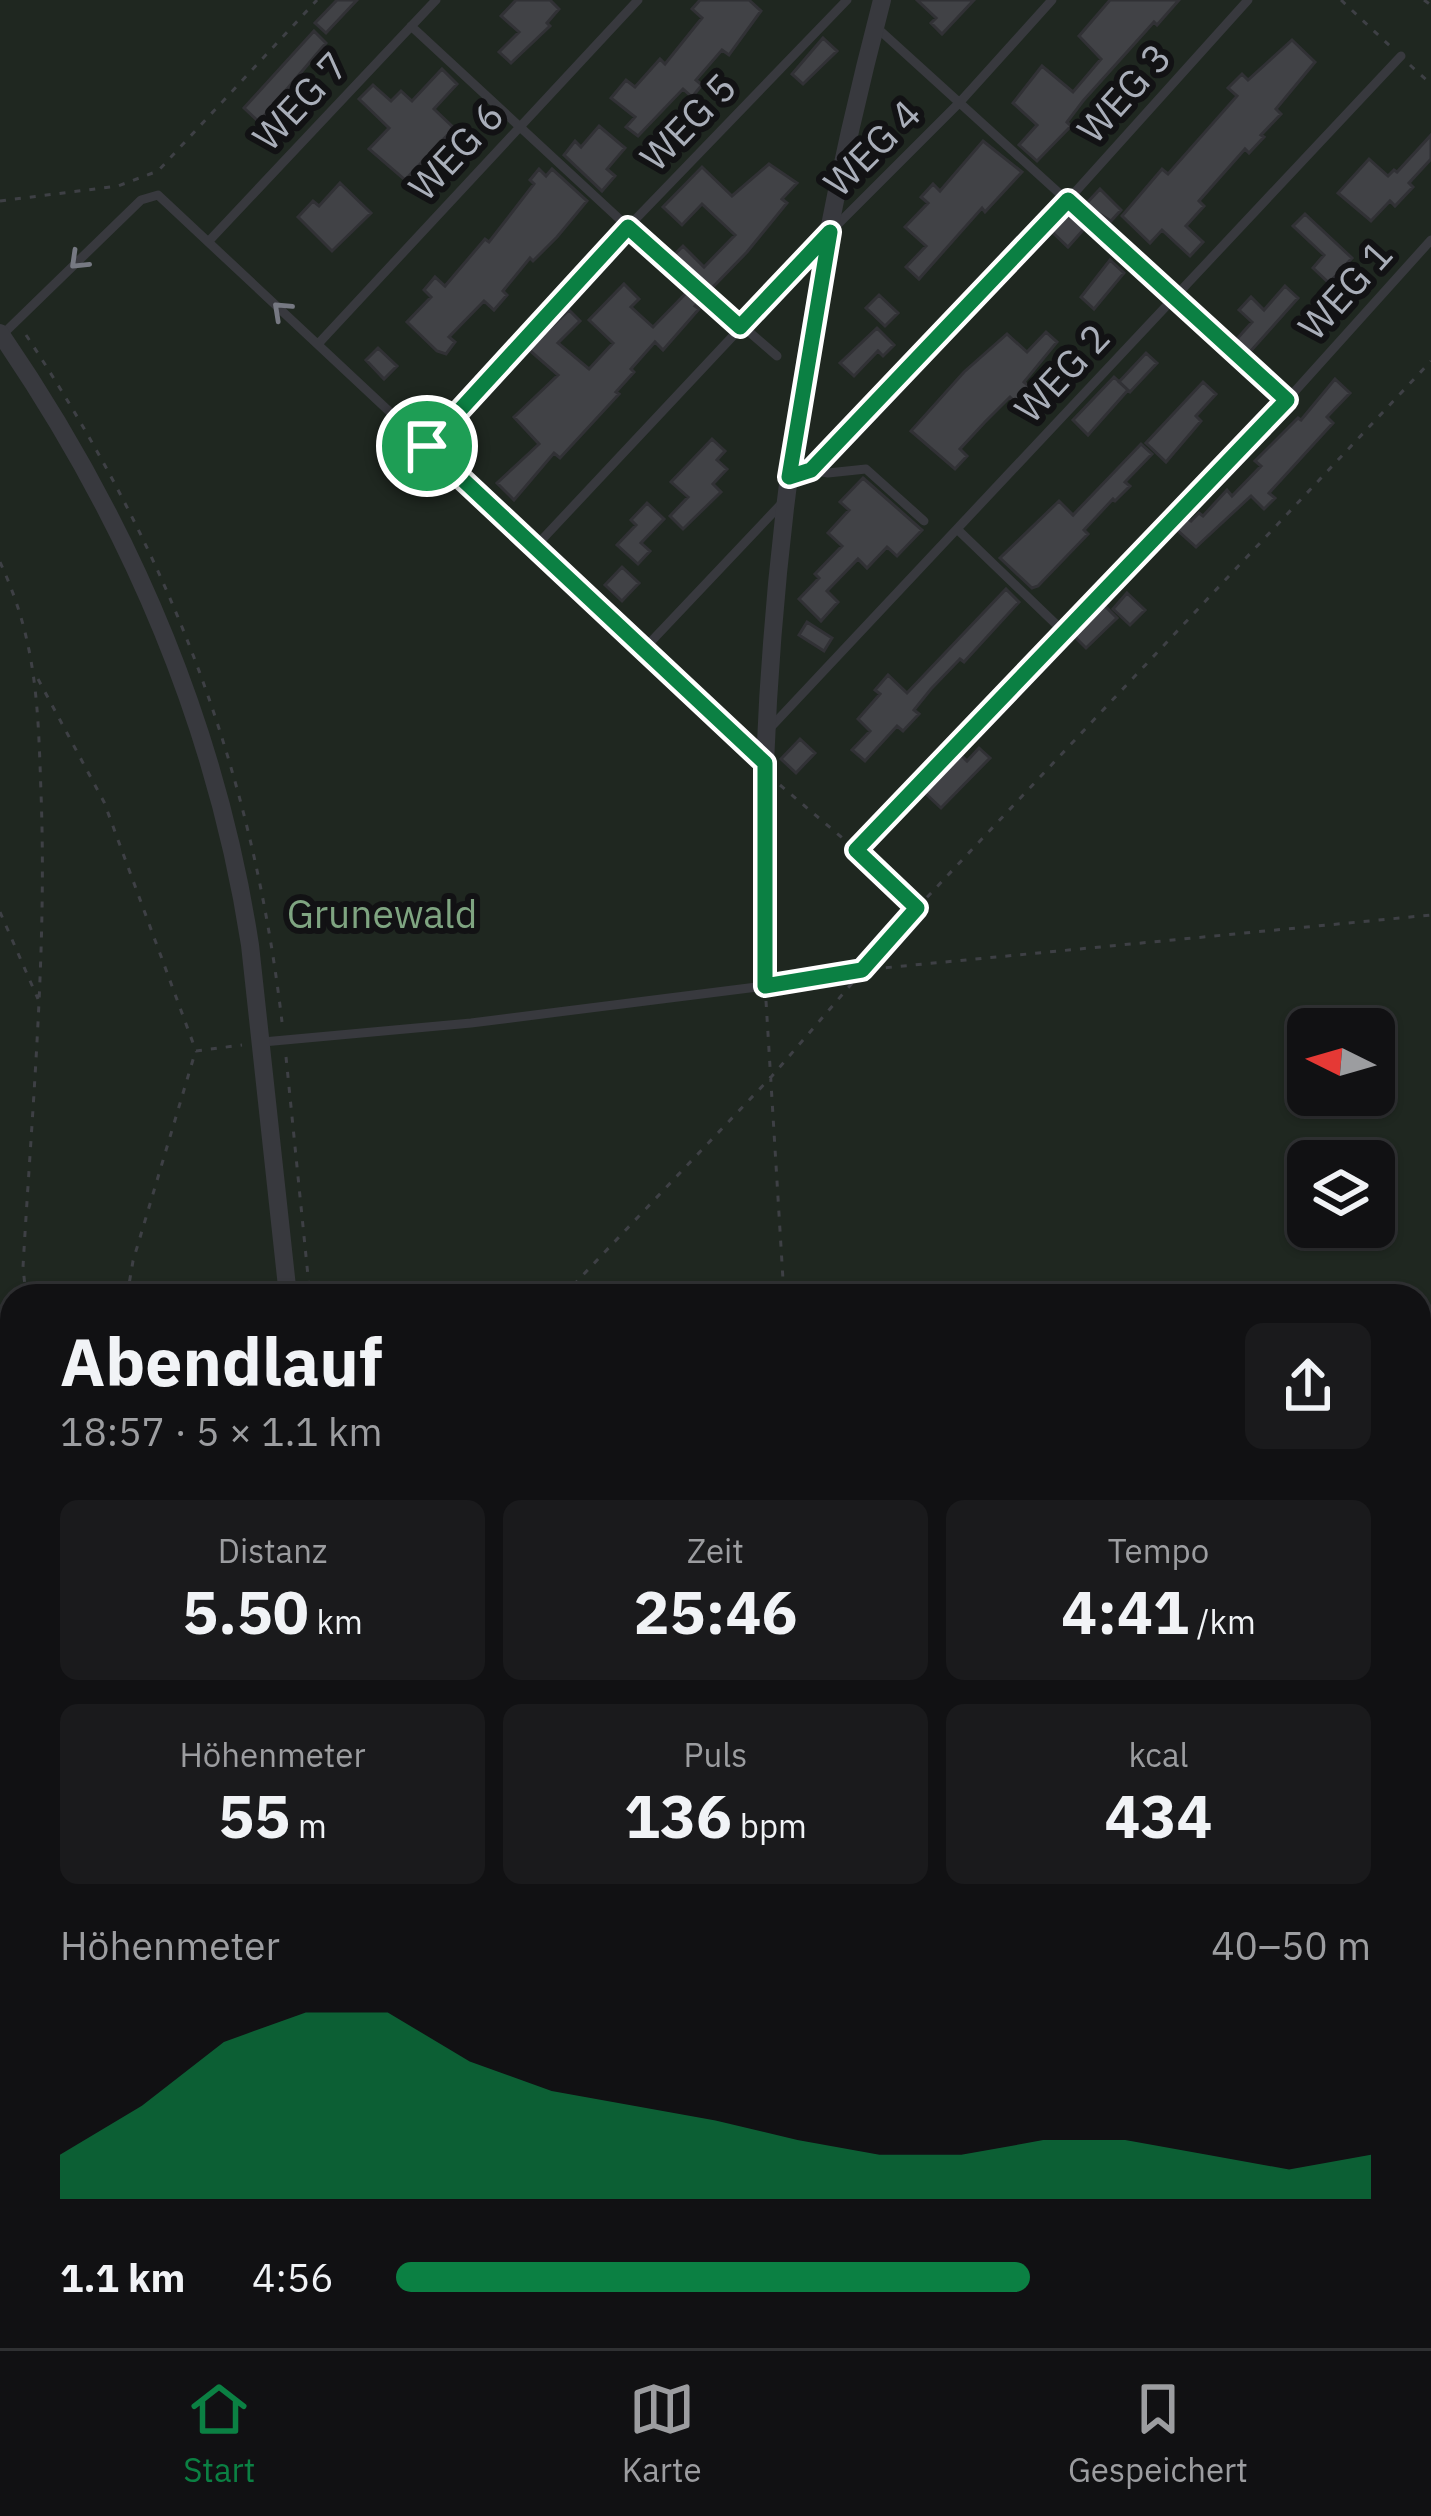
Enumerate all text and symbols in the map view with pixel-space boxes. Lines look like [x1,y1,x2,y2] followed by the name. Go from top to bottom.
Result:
[1065,32,1182,153] street label: WEG 3
[241,40,358,161] street label: WEG 7
[629,62,747,182] street label: WEG 5
[812,88,931,207] street label: WEG 4
[397,90,514,211] street label: WEG 6
[1286,229,1403,350] street label: WEG 1
[70,247,92,269] one-way arrow
[274,303,295,324] one-way arrow
[1003,312,1120,433] street label: WEG 2
[376,395,478,497] pin
[394,413,460,479] icon: arrive
[287,888,477,939] park label: Grunewald
[1287,1008,1395,1116] north arrow
[1287,1008,1395,1248] map controls
[1287,1140,1395,1248] button: layers
[60,1318,383,1404] text: Abendlauf
[1245,1323,1371,1449] button: share
[60,1406,383,1457] text: 18:57 · 5 × 1.1 km
[218,1529,327,1572] text: Distanz
[687,1529,744,1572] text: Zeit
[1108,1529,1209,1572] text: Tempo
[182,1572,309,1651] text: 5.50
[634,1572,797,1651] text: 25:46
[1061,1572,1189,1651] text: 4:41
[309,1600,363,1643] text: km
[1189,1600,1256,1643] text: /km
[179,1733,366,1776] text: Höhenmeter
[684,1733,747,1776] text: Puls
[1128,1733,1189,1776] text: kcal
[218,1776,290,1855] text: 55
[624,1776,732,1855] text: 136
[1105,1776,1213,1855] text: 434
[290,1804,327,1847] text: m
[732,1804,807,1847] text: bpm
[60,1920,280,1971] text: Höhenmeter
[1211,1920,1371,1971] text: 40–50 m
[60,2252,185,2303] text: 1.1 km
[252,2252,334,2303] text: 4:56
[183,2376,255,2491] tab: Start
[622,2376,702,2491] tab: Karte
[1068,2376,1248,2491] tab: Gespeichert

